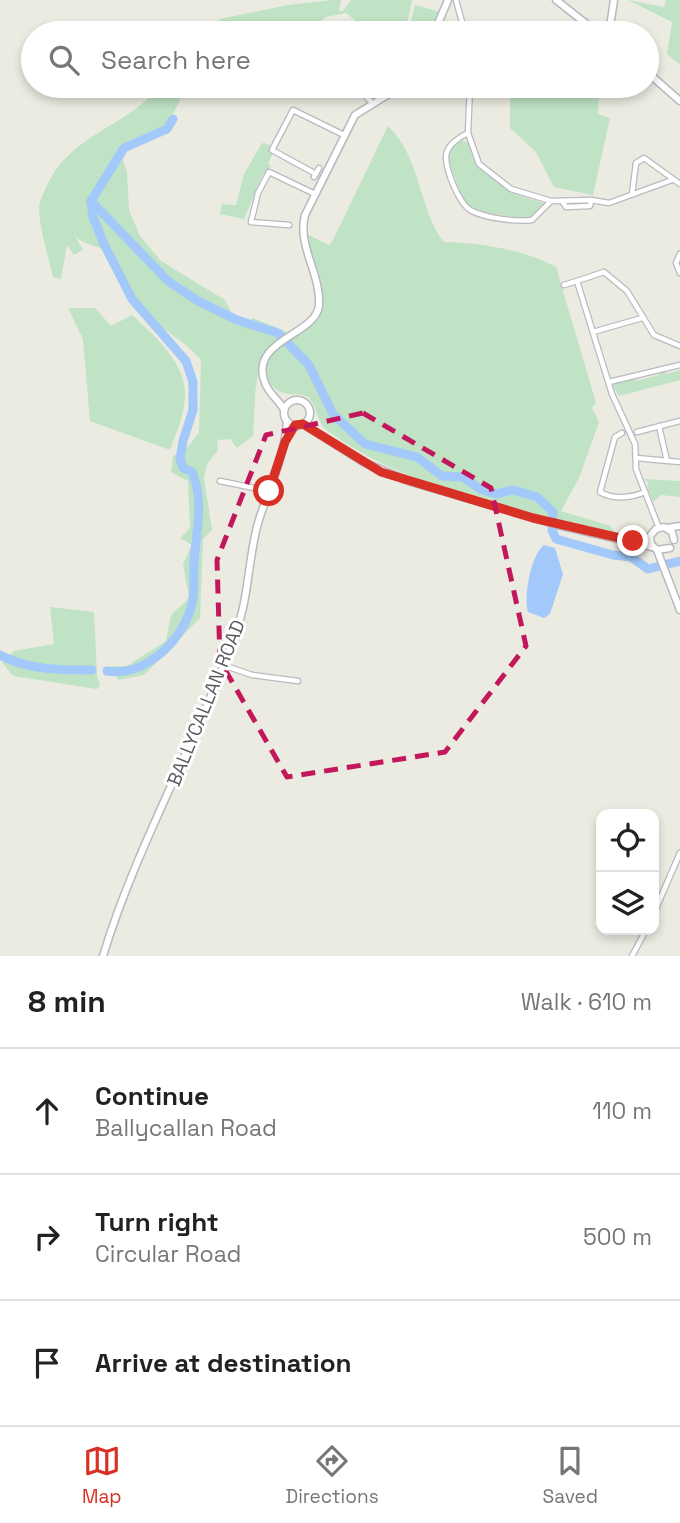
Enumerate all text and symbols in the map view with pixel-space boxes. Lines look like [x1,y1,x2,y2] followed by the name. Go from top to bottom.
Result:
[21,21,659,98] search box
[45,41,83,79] icon: search
[101,43,251,77] text: Search here
[253,475,284,506] route start
[617,525,648,556] route end
[161,616,251,790] street label: BALLYCALLAN ROAD
[596,809,659,935] map controls
[596,809,659,872] button: locate
[596,872,659,935] button: layers
[28,982,106,1021] text: 8 min
[521,987,652,1017] text: Walk · 610 m
[95,1079,209,1113] text: Continue
[28,1092,66,1130] icon: ahead
[592,1096,652,1126] text: 110 m
[95,1113,277,1143] text: Ballycallan Road
[95,1205,219,1239] text: Turn right
[28,1218,66,1256] icon: right
[583,1222,652,1252] text: 500 m
[95,1239,241,1269] text: Circular Road
[28,1344,66,1382] icon: arrive
[95,1346,352,1380] text: Arrive at destination
[82,1442,122,1509] tab: Map
[286,1442,379,1509] tab: Directions
[543,1442,598,1509] tab: Saved

